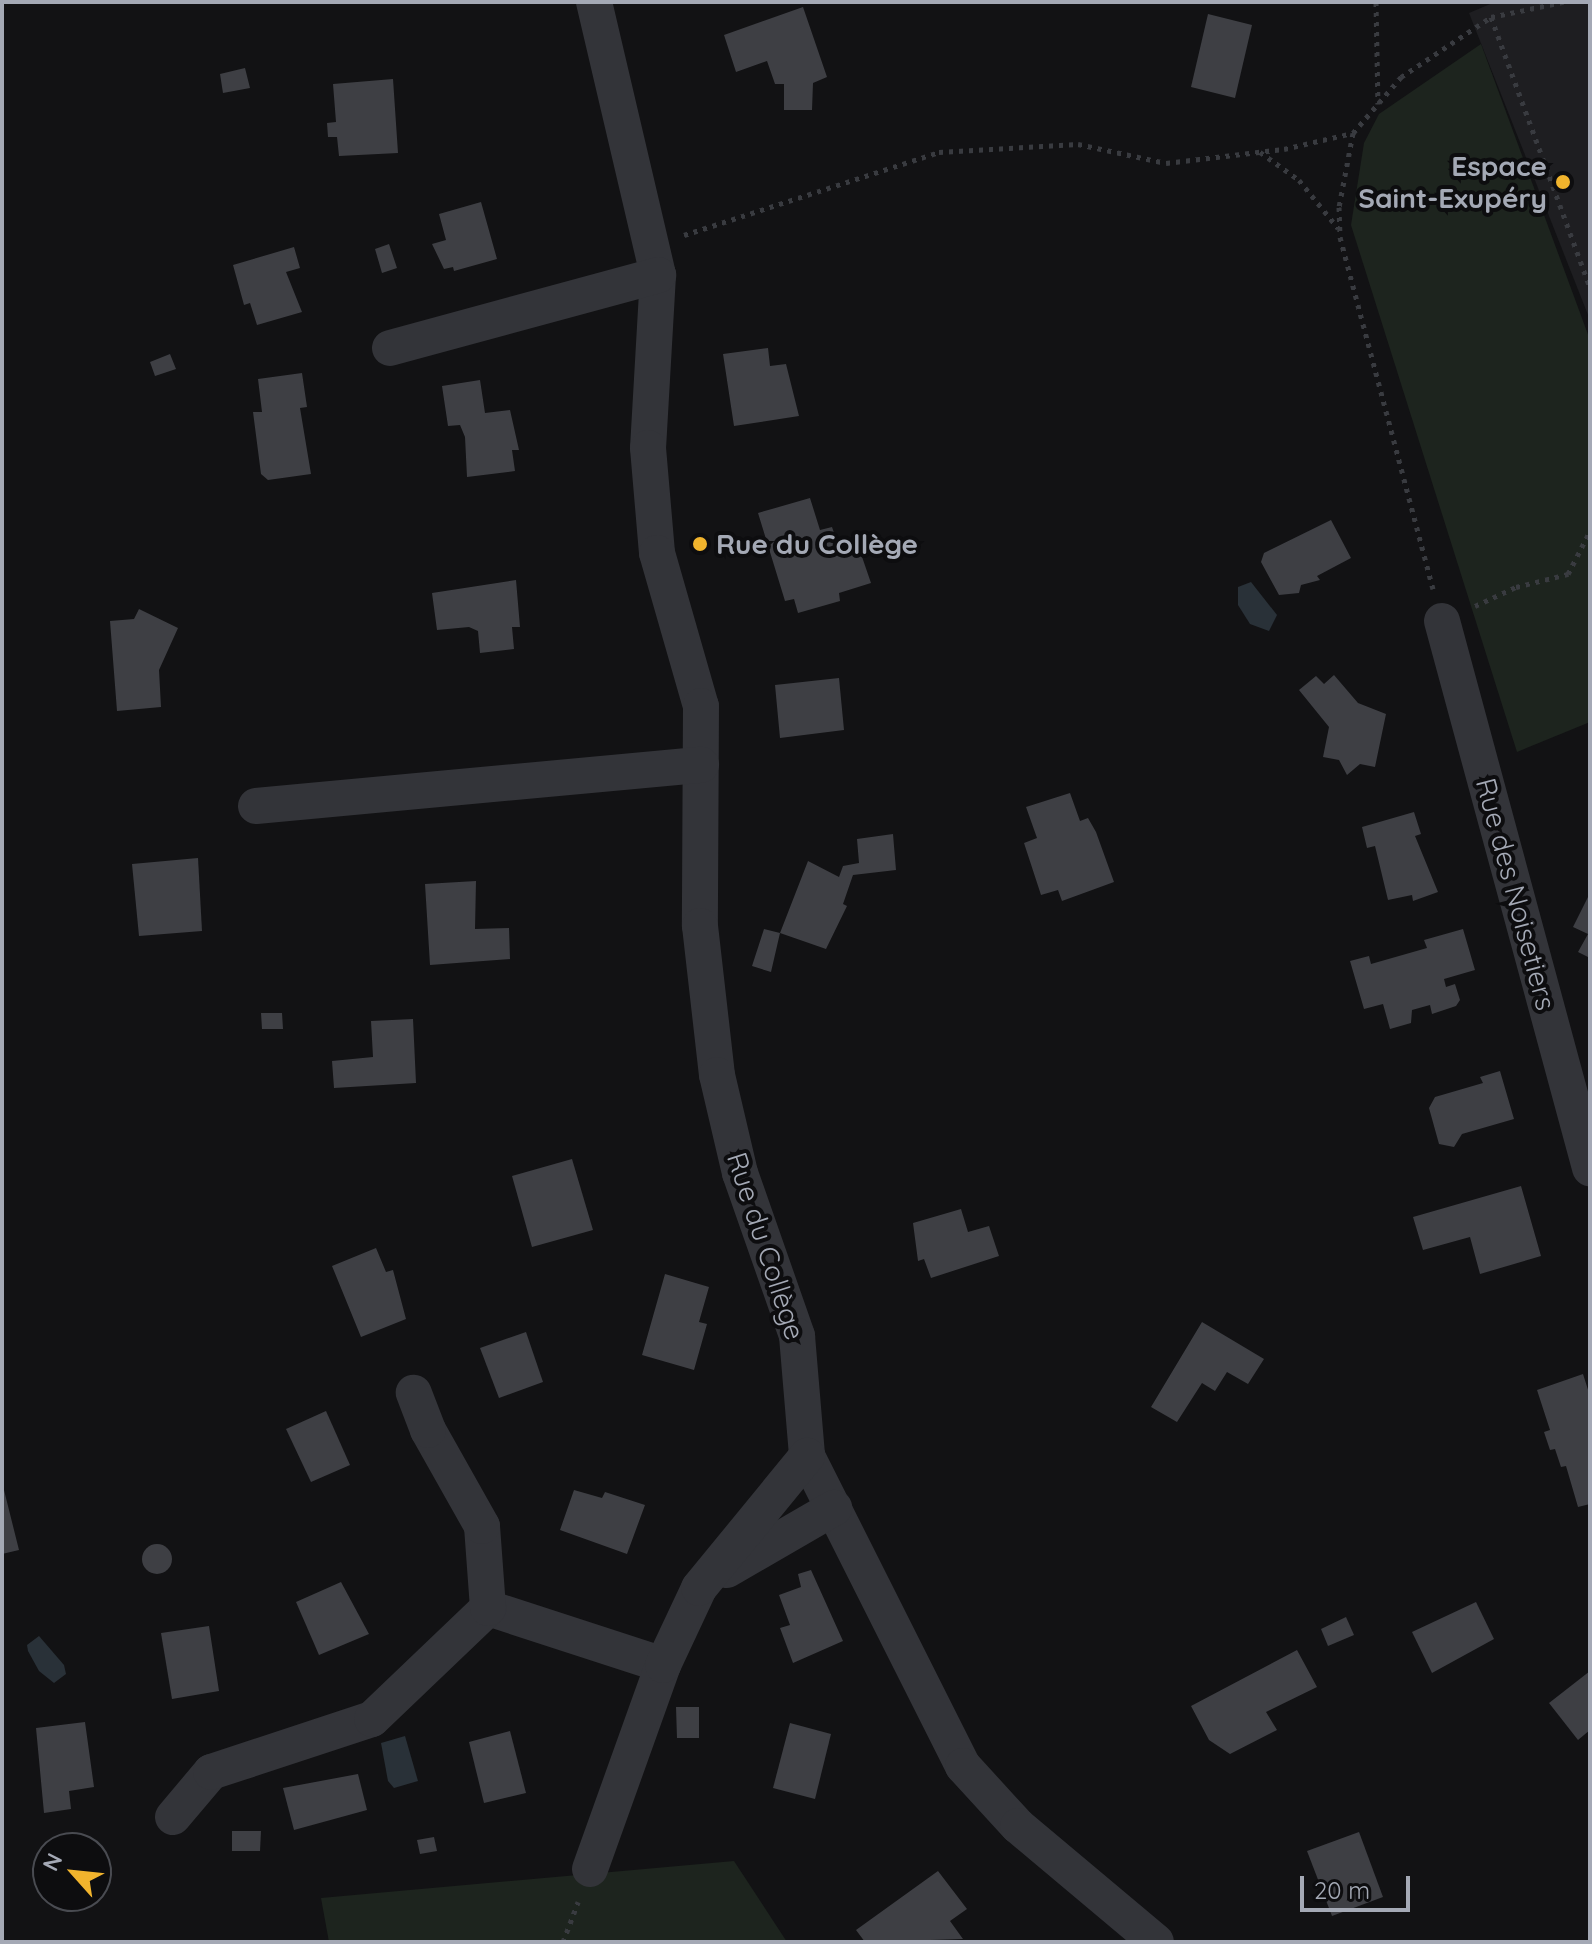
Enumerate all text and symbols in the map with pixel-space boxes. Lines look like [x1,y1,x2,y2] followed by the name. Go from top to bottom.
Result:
[1358,149,1547,215] place label: Espace Saint-Exupéry
[1554,173,1572,191] marker: Espace Saint-Exupéry
[716,527,918,561] place label: Rue du Collège
[691,535,709,553] marker: Rue du Collège
[1469,774,1563,1014] street label: Rue des Noisetiers
[720,1148,812,1344] street label: Rue du Collège
[32,1832,112,1912] north arrow
[36,1848,69,1876] text: N
[1304,1860,1414,1910] scale bar
[1314,1875,1370,1905] text: 20 m

